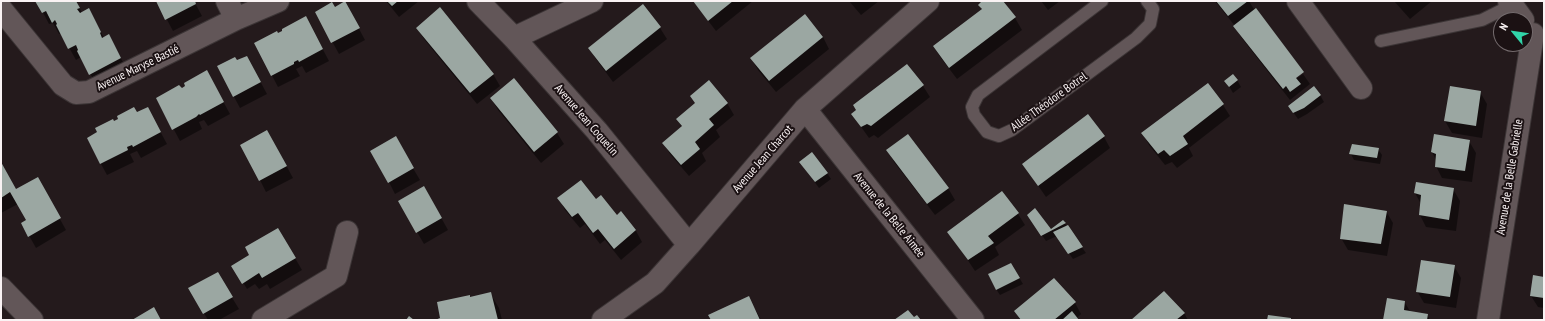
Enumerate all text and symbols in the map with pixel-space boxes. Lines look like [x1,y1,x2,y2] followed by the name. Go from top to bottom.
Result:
[1493,12,1533,52] north arrow
[1496,21,1511,33] text: N
[94,42,182,94] street label: Avenue Maryse Bastié
[1008,70,1090,134] street label: Allée Théodore Botrel
[551,81,621,159] street label: Avenue Jean Coquelin
[1494,118,1526,236] street label: Avenue de la Belle Gabrielle
[730,122,796,196] street label: Avenue Jean Charcot
[850,170,928,260] street label: Avenue de la Belle Aimée

